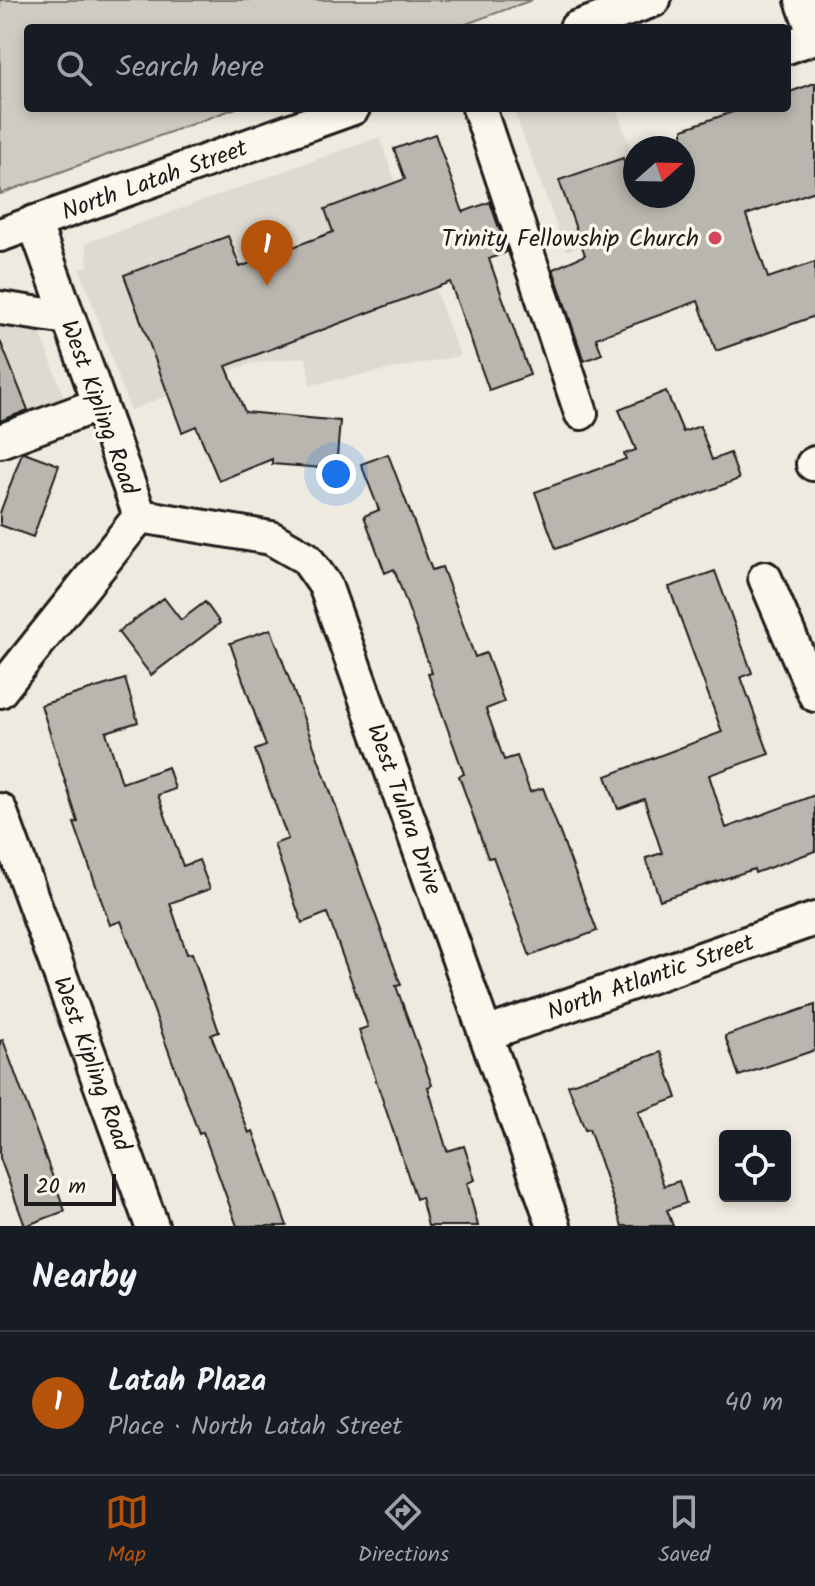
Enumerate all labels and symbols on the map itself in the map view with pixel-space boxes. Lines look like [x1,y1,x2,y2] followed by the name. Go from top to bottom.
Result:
[56,129,254,232] street label: North Latah Street
[623,136,695,208] north arrow
[241,220,293,286] pin: 1
[442,220,699,259] place label: Trinity Fellowship Church
[706,229,724,247] marker: Trinity Fellowship Church
[49,315,149,501] street label: West Kipling Road
[316,454,356,494] your location
[355,719,452,901] street label: West Tulara Drive
[542,924,760,1032] street label: North Atlantic Street
[41,971,141,1158] street label: West Kipling Road
[24,1170,116,1206] scale bar

